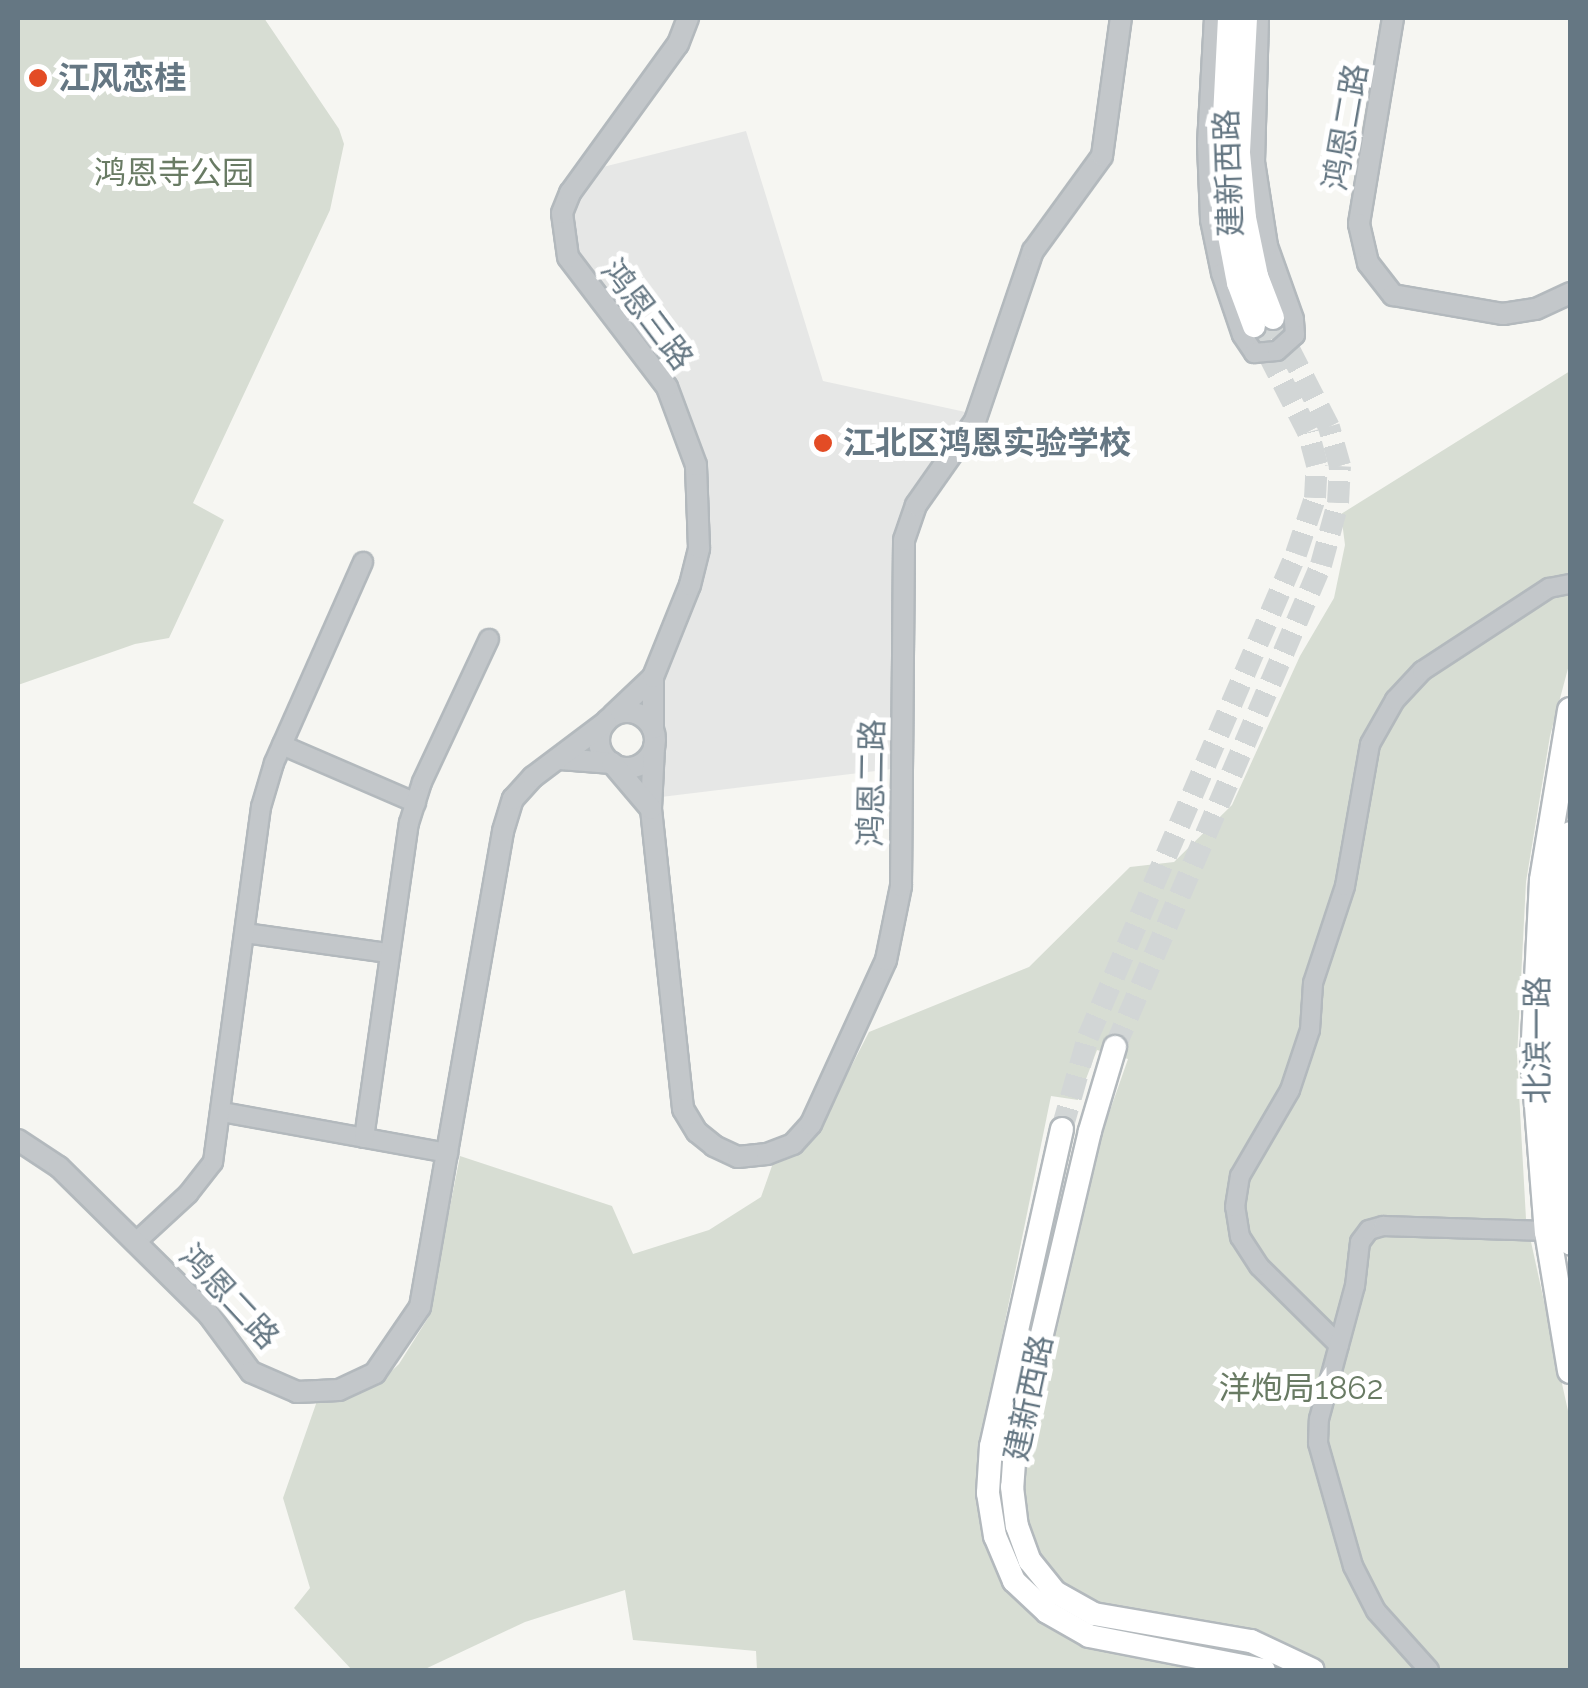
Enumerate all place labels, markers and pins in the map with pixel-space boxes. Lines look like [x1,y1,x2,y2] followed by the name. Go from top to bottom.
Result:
[58,59,186,97] place label: 江风恋桂
[27,67,49,89] marker: 江风恋桂
[843,424,1131,462] place label: 江北区鸿恩实验学校
[812,432,834,454] marker: 江北区鸿恩实验学校

